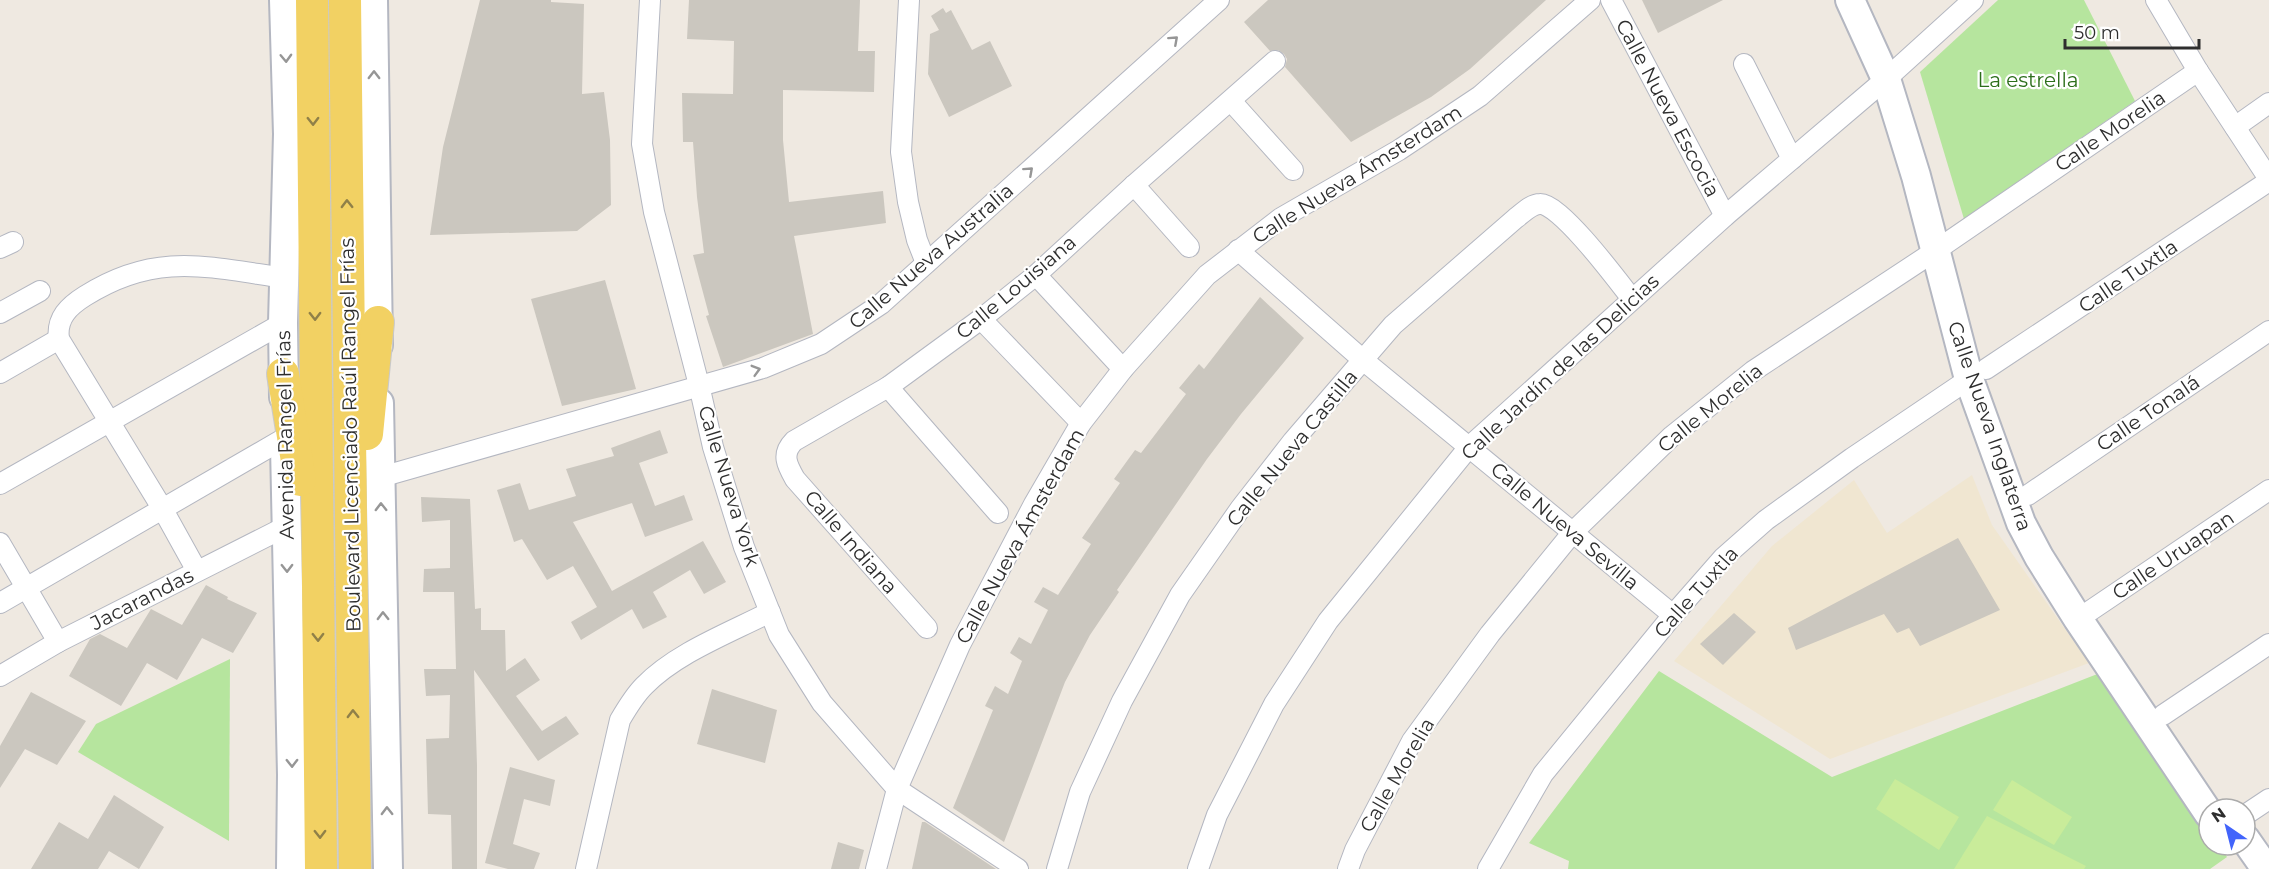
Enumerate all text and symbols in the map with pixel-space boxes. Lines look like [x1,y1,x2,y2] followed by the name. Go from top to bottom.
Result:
[2065,12,2198,50] scale bar
[1611,15,1725,201] street label: Calle Nueva Escocia
[2074,22,2120,44] text: 50 m
[1167,36,1178,47] one-way arrow
[279,54,292,63] one-way arrow
[1977,68,2079,92] park label: La estrella
[367,70,380,79] one-way arrow
[2050,85,2170,177] street label: Calle Morelia
[1248,100,1466,248] street label: Calle Nueva Ámsterdam
[307,117,319,126] one-way arrow
[1022,167,1033,178] one-way arrow
[844,178,1018,334] street label: Calle Nueva Australia
[341,200,353,209] one-way arrow
[951,230,1081,344] street label: Calle Louisiana
[2074,234,2182,318] street label: Calle Tuxtla
[335,237,365,632] street label: Boulevard Licenciado Raúl Rangel Frías
[1456,269,1664,465] street label: Calle Jardín de las Delicias
[308,312,321,321] one-way arrow
[1943,318,2037,534] street label: Calle Nueva Inglaterra
[271,330,299,540] street label: Avenida Rangel Frías
[1653,358,1767,458] street label: Calle Morelia
[750,365,761,377] one-way arrow
[1221,365,1363,531] street label: Calle Nueva Castilla
[2092,370,2204,456] street label: Calle Tonalá
[693,403,765,569] street label: Calle Nueva York
[951,424,1089,648] street label: Calle Nueva Ámsterdam
[1486,457,1644,595] street label: Calle Nueva Sevilla
[799,485,903,599] street label: Calle Indiana
[375,503,388,512] one-way arrow
[2107,505,2239,605] street label: Calle Uruapan
[1649,541,1743,643] street label: Calle Tuxtla
[86,563,198,636] street label: Jacarandas
[281,564,294,573] one-way arrow
[377,611,390,620] one-way arrow
[312,633,324,642] one-way arrow
[347,710,359,719] one-way arrow
[1355,714,1439,836] street label: Calle Morelia
[285,759,298,768] one-way arrow
[2197,797,2257,857] north arrow
[2208,804,2229,827] text: N
[381,806,394,815] one-way arrow
[314,830,326,839] one-way arrow

